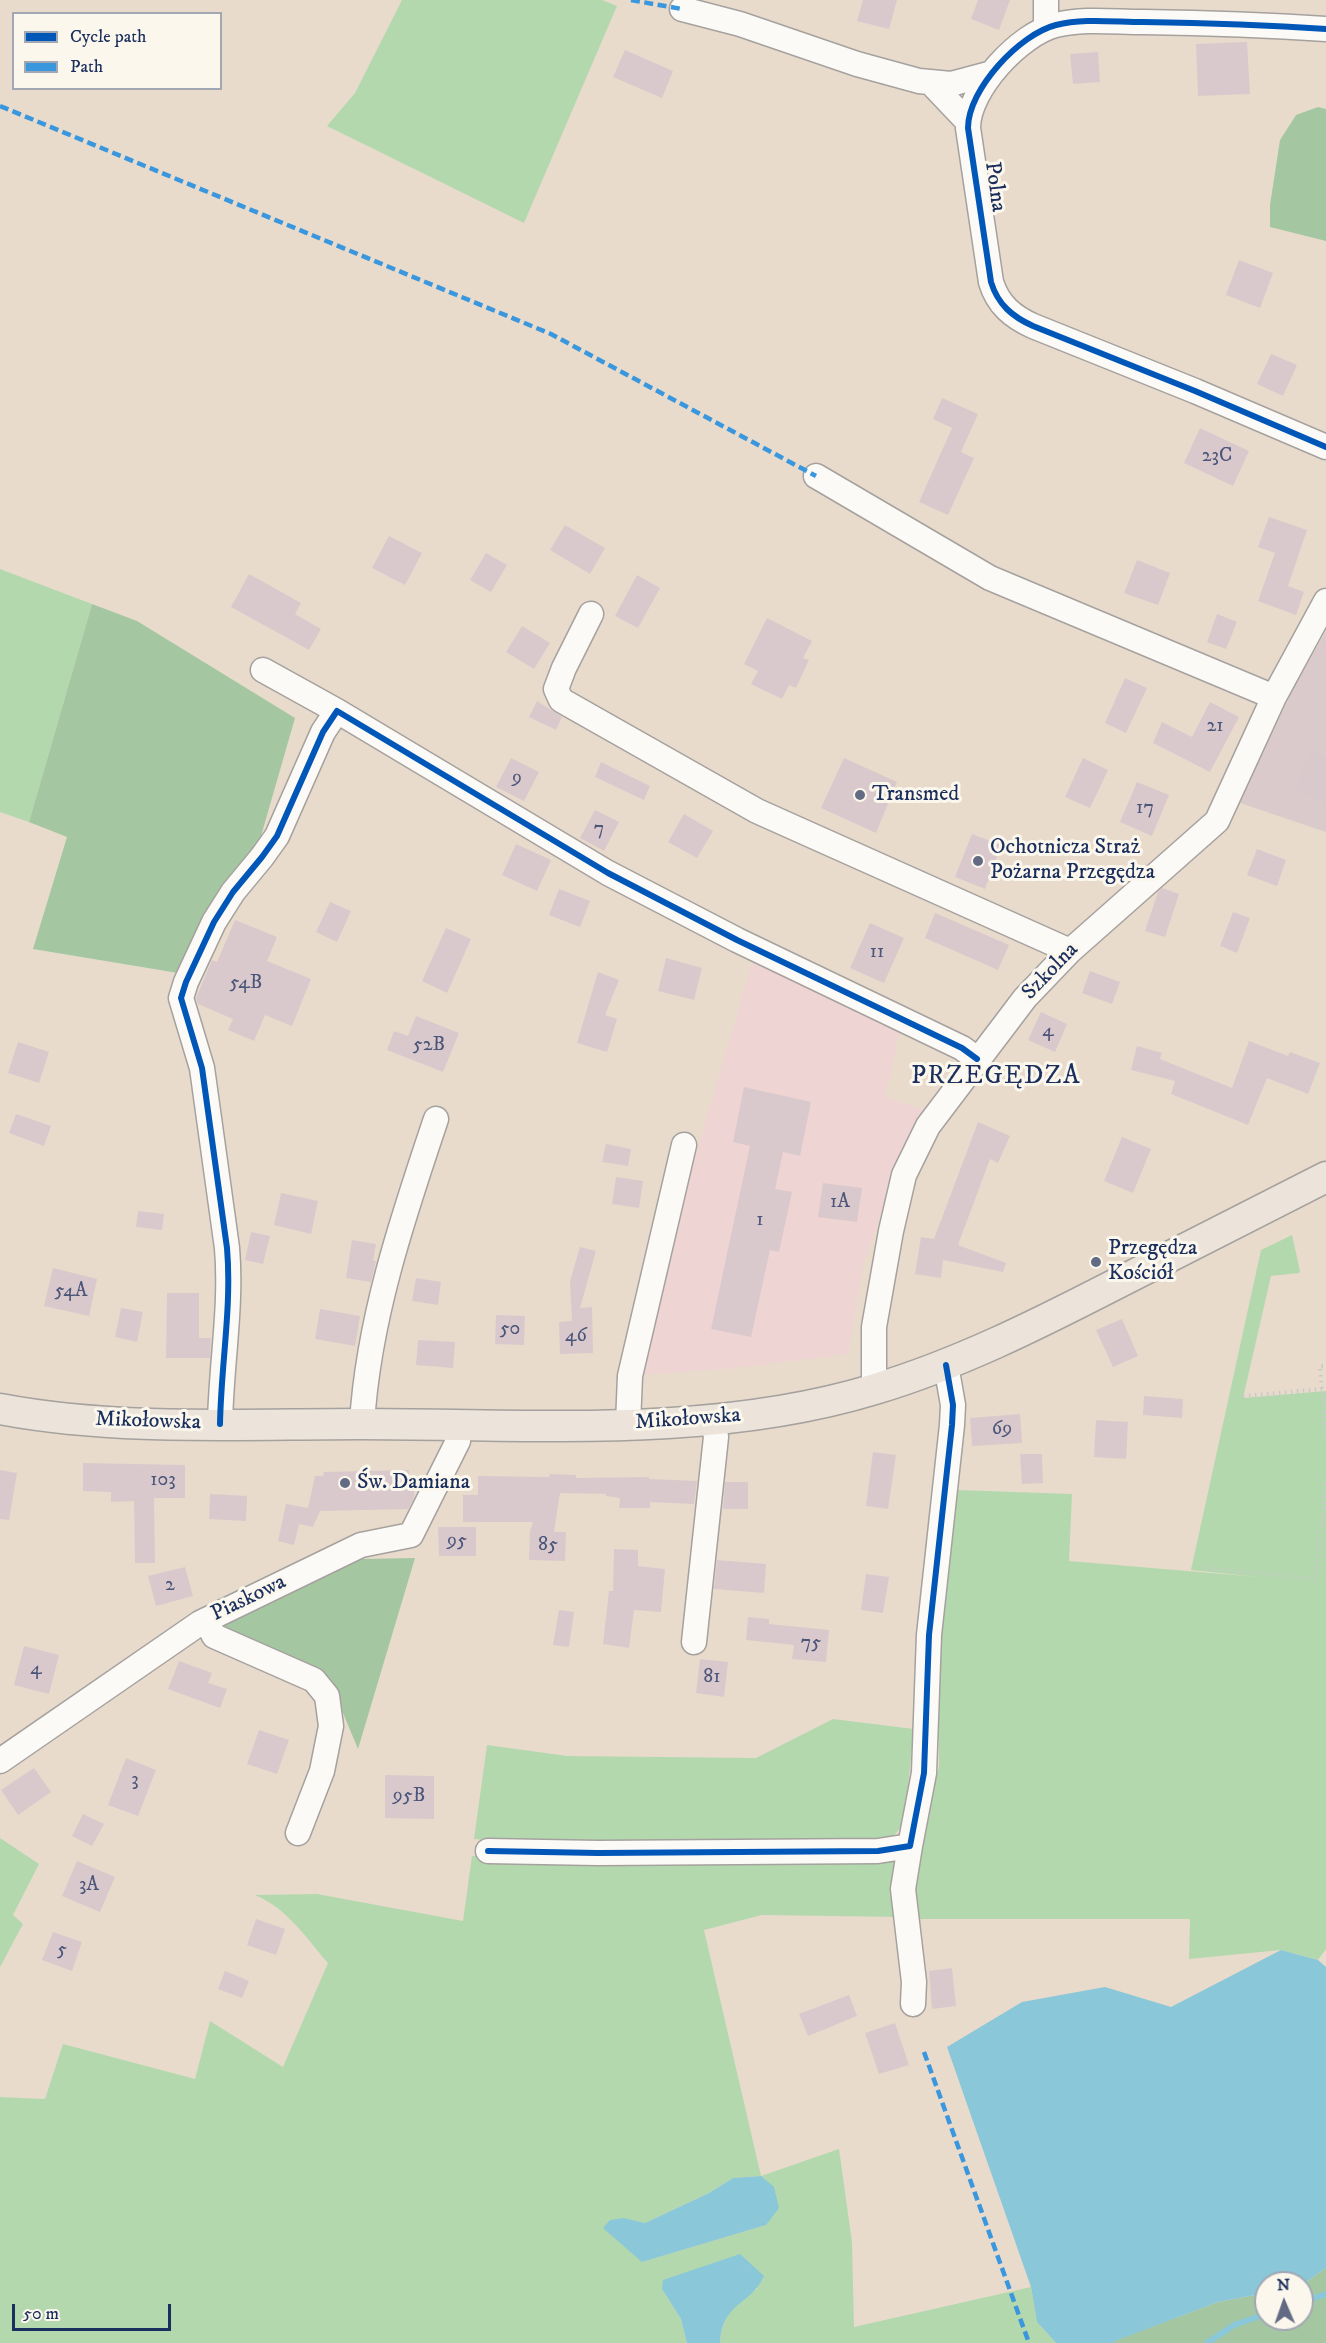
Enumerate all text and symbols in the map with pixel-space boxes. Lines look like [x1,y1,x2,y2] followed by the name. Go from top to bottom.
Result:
[12,12,222,90] legend
[70,26,147,48] text: Cycle path
[70,56,103,78] text: Path
[977,160,1011,214] street label: Polna
[1202,445,1232,469] house number: 23C
[1206,715,1224,739] house number: 21
[512,767,522,791] house number: 9
[872,782,959,808] place label: Transmed
[853,788,867,802] marker: Transmed
[1136,797,1154,821] house number: 17
[594,818,604,842] house number: 7
[990,835,1155,886] place label: Ochotnicza Straż Pożarna Przegędza
[971,854,985,868] marker: Ochotnicza Straż Pożarna Przegędza
[1017,938,1085,1006] street label: Szkolna
[870,941,884,965] house number: 11
[229,972,263,996] house number: 54B
[1042,1020,1054,1044] house number: 4
[413,1034,445,1058] house number: 52B
[911,1062,1081,1094] district label: PRZEGĘDZA
[830,1191,850,1215] house number: 1A
[756,1209,764,1233] house number: 1
[1108,1236,1197,1288] place label: Przegędza Kościół
[1089,1255,1103,1269] marker: Przegędza Kościół
[54,1280,88,1304] house number: 54A
[500,1318,520,1342] house number: 50
[565,1325,587,1349] house number: 46
[634,1403,742,1437] street label: Mikołowska
[95,1407,201,1437] street label: Mikołowska
[992,1418,1012,1442] house number: 69
[150,1469,176,1493] house number: 103
[357,1470,470,1496] place label: Św. Damiana
[338,1476,352,1490] marker: Św. Damiana
[447,1530,467,1554] house number: 95
[538,1534,558,1558] house number: 85
[207,1570,291,1628] street label: Piaskowa
[165,1574,175,1598] house number: 2
[801,1632,821,1656] house number: 75
[30,1658,42,1682] house number: 4
[703,1666,721,1690] house number: 81
[131,1769,139,1793] house number: 3
[393,1785,425,1809] house number: 95B
[79,1874,99,1898] house number: 3A
[57,1939,67,1963] house number: 5
[1254,2271,1314,2331] north arrow
[1277,2275,1290,2295] text: N
[15,2292,174,2330] scale bar
[23,2303,59,2325] text: 50 m

